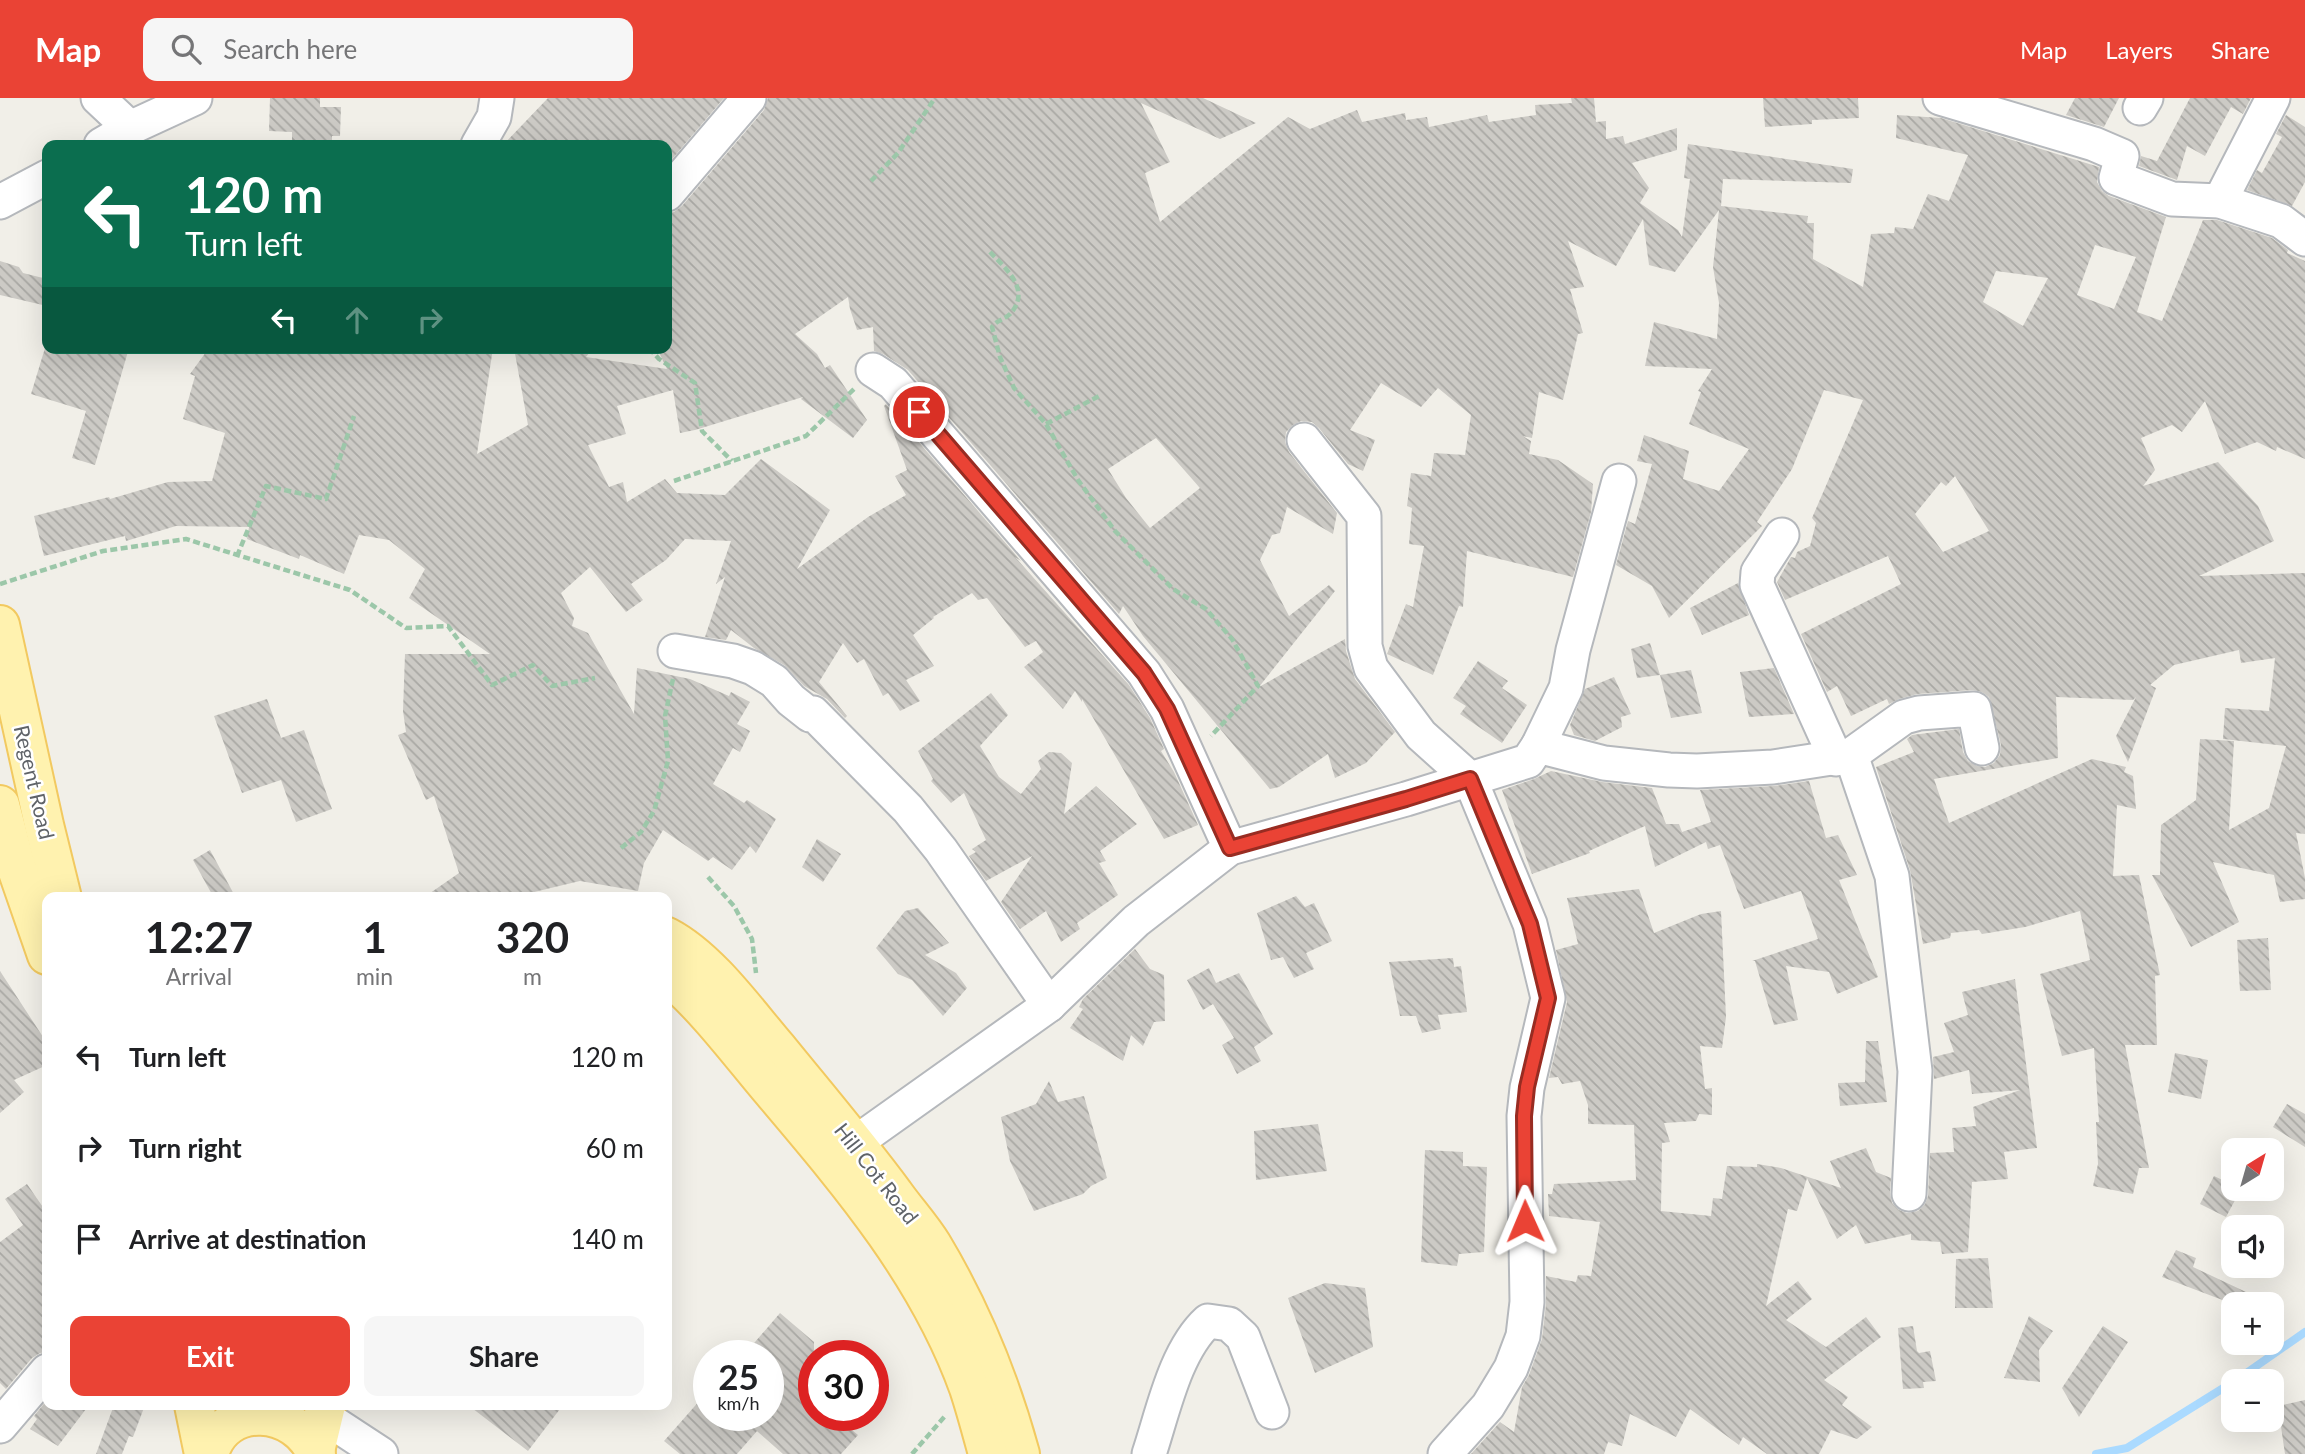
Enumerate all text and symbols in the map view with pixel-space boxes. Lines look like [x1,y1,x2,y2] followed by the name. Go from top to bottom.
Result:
[143,18,633,81] search box
[35,29,101,69] text: Map
[167,30,205,68] icon: search
[223,33,357,65] text: Search here
[2020,35,2067,64] text: Map
[2105,35,2173,64] text: Layers
[2211,35,2270,64] text: Share
[185,165,323,223] text: 120 m
[70,168,161,259] icon: left
[185,224,302,263] text: Turn left
[265,301,303,339] icon: left
[338,301,376,339] icon: ahead
[411,301,449,339] icon: right
[889,382,949,442] pin
[900,393,938,431] icon: arrive
[10,722,60,842] street label: Regent Road
[145,912,253,962] text: 12:27
[362,912,387,962] text: 1
[496,912,569,962] text: 320
[166,962,232,990] text: Arrival
[356,962,393,990] text: min
[523,962,542,990] text: m
[70,1038,108,1076] icon: left
[129,1041,226,1073] text: Turn left
[571,1041,644,1073] text: 120 m
[830,1118,924,1228] street label: Hill Cot Road
[70,1129,108,1167] icon: right
[129,1132,242,1164] text: Turn right
[586,1132,644,1164] text: 60 m
[2221,1138,2284,1200] north arrow
[2221,1138,2284,1432] map controls
[1488,1184,1562,1258] position arrow
[2221,1215,2284,1278] button: sound
[70,1220,108,1258] icon: arrive
[129,1223,366,1255] text: Arrive at destination
[571,1223,644,1255] text: 140 m
[2221,1292,2284,1355] button: +
[70,1316,350,1396] button: Exit
[364,1316,644,1396] button: Share
[798,1340,889,1431] speed limit sign: 30
[718,1355,759,1397] text: 25
[2221,1369,2284,1432] button: −
[717,1392,760,1414] text: km/h

